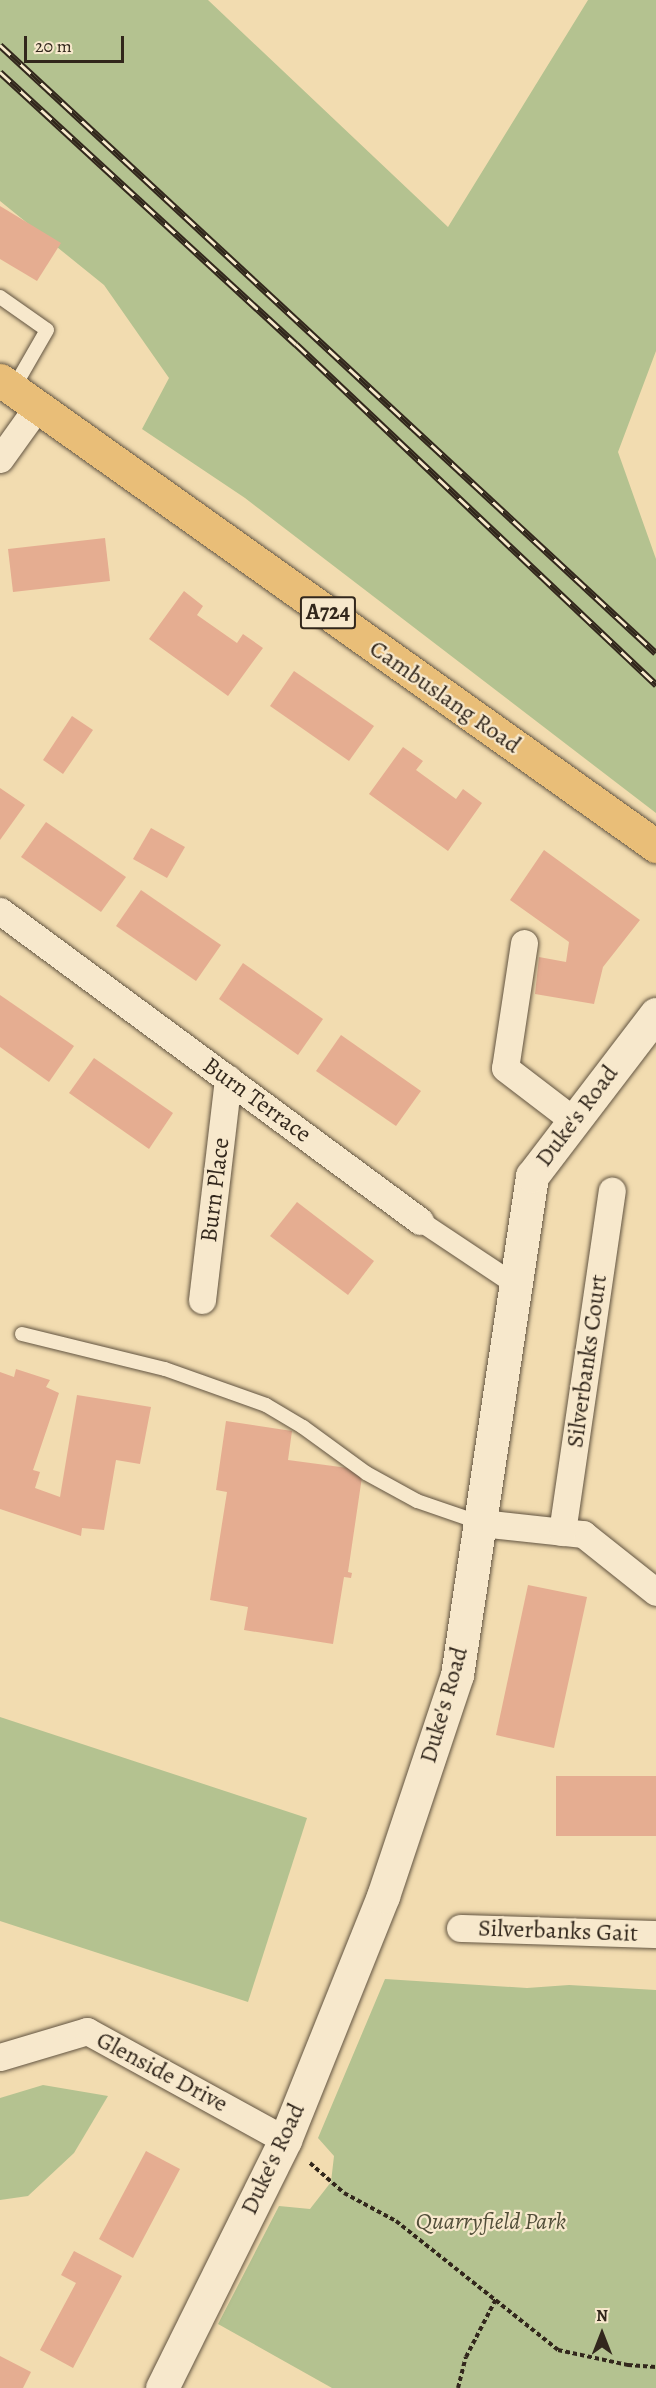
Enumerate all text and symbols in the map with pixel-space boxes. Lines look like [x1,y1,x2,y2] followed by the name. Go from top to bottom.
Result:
[27,24,128,62] scale bar
[35,34,72,58] text: 20 m
[300,594,356,632] road number: A724
[364,634,526,760] street label: Cambuslang Road
[197,1051,317,1149] street label: Burn Terrace
[530,1060,624,1172] street label: Duke's Road
[194,1136,236,1244] street label: Burn Place
[561,1272,613,1450] street label: Silverbanks Court
[414,1644,474,1766] street label: Duke's Road
[478,1914,638,1948] street label: Silverbanks Gait
[92,2025,232,2119] street label: Glenside Drive
[235,2099,311,2219] street label: Duke's Road
[416,2208,566,2236] park label: Quarryfield Park
[572,2304,632,2364] north arrow
[596,2305,608,2327] text: N

